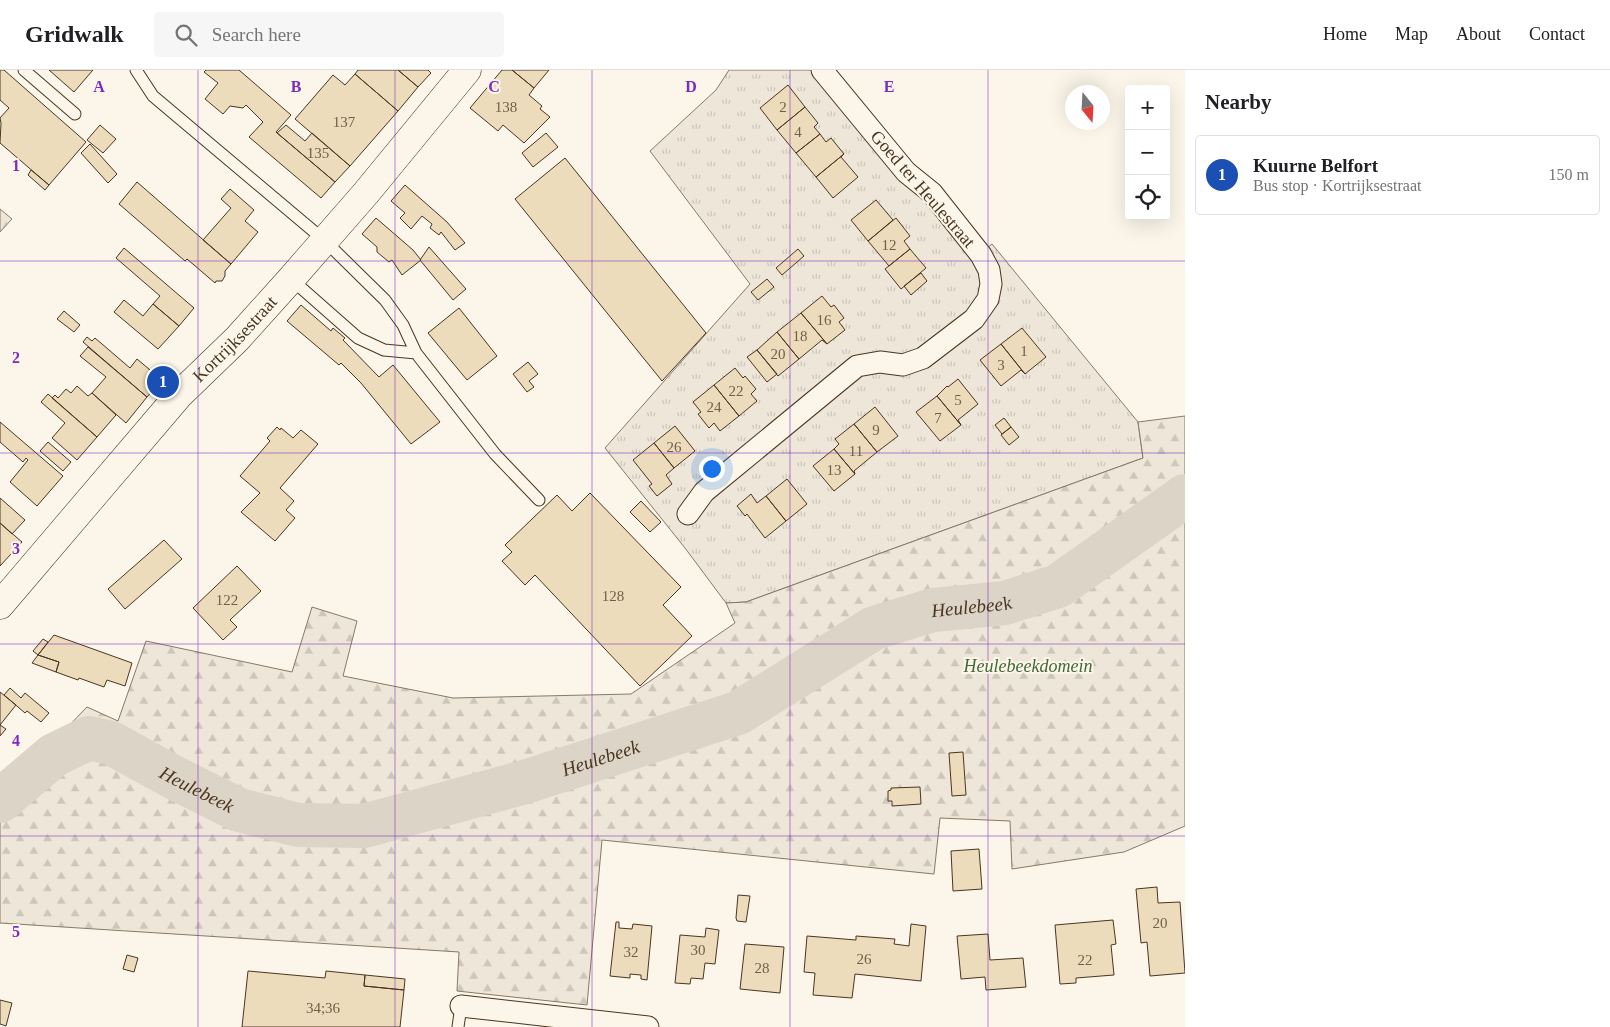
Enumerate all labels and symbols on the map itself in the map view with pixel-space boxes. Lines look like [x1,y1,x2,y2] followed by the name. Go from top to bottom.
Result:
[93,78,105,95] text: A
[291,78,302,95] text: B
[488,78,500,95] text: C
[685,78,697,95] text: D
[884,78,894,95] text: E
[1065,85,1110,130] north arrow
[495,99,517,115] house number: 138
[779,99,787,115] house number: 2
[333,114,356,130] house number: 137
[794,124,802,140] house number: 4
[867,126,979,252] street label: Goed ter Heulestraat
[307,145,329,161] house number: 135
[12,157,20,174] text: 1
[882,237,897,253] house number: 12
[189,292,281,386] street label: Kortrijksestraat
[817,312,832,328] house number: 16
[793,328,808,344] house number: 18
[1020,343,1028,359] house number: 1
[771,346,786,362] house number: 20
[12,349,20,366] text: 2
[997,357,1005,373] house number: 3
[147,363,179,401] pin: 1
[729,383,744,399] house number: 22
[954,392,962,408] house number: 5
[707,399,722,415] house number: 24
[934,410,942,426] house number: 7
[872,422,880,438] house number: 9
[667,439,682,455] house number: 26
[849,443,863,459] house number: 11
[699,456,725,482] your location
[827,462,842,478] house number: 13
[12,540,20,557] text: 3
[602,588,624,604] house number: 128
[929,591,1015,621] water label: Heulebeek
[216,592,238,608] house number: 122
[963,656,1092,676] park label: Heulebeekdomein
[12,732,20,749] text: 4
[558,736,643,781] water label: Heulebeek
[155,761,238,817] water label: Heulebeek
[1153,915,1168,931] house number: 20
[12,923,20,940] text: 5
[691,942,706,958] house number: 30
[624,944,639,960] house number: 32
[857,951,872,967] house number: 26
[1078,952,1093,968] house number: 22
[755,960,770,976] house number: 28
[306,1000,341,1016] house number: 34;36

